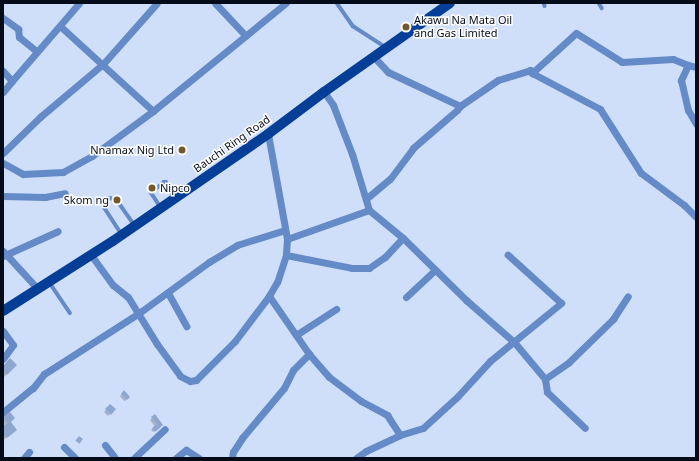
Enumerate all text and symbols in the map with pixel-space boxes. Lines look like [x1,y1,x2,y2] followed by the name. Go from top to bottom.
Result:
[414,14,512,40] place label: Akawu Na Mata Oil and Gas Limited
[401,22,411,32] marker: Akawu Na Mata Oil and Gas Limited
[191,113,273,175] street label: Bauchi Ring Road
[90,143,174,157] place label: Nnamax Nig Ltd
[177,145,187,155] marker: Nnamax Nig Ltd
[160,181,190,195] place label: Nipco
[147,183,157,193] marker: Nipco
[64,193,109,207] place label: Skom ng
[112,195,122,205] marker: Skom ng

